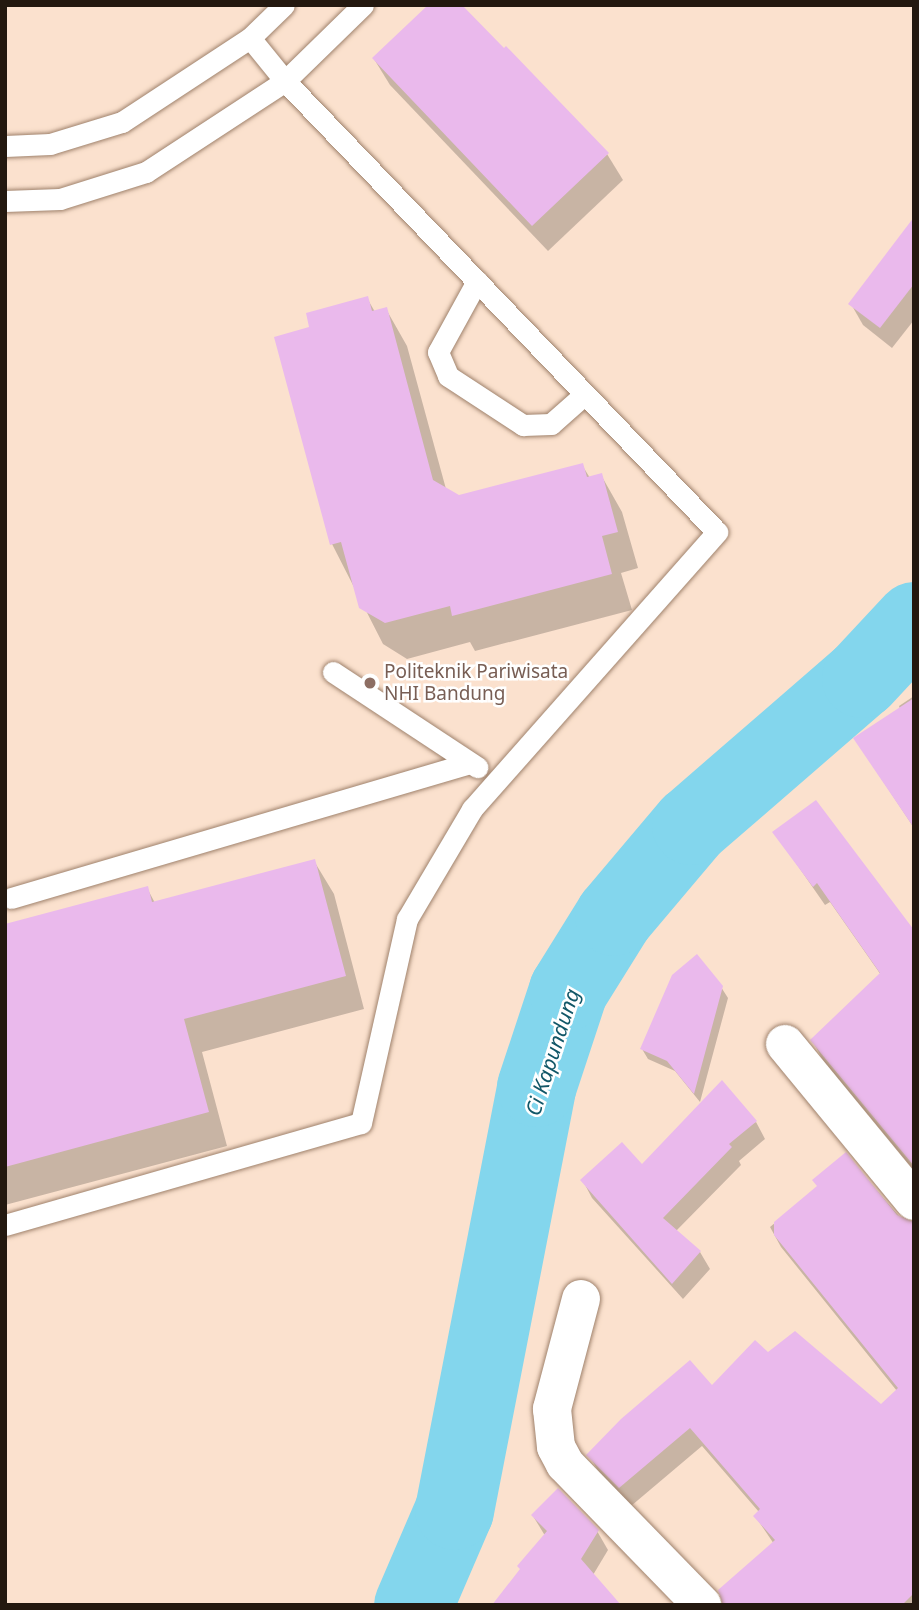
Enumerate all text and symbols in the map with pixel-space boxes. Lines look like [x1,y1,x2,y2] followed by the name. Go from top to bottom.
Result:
[384,661,568,705] place label: Politeknik Pariwisata NHI Bandung
[362,675,378,691] marker: Politeknik Pariwisata NHI Bandung
[520,985,584,1119] water label: Ci Kapundung

